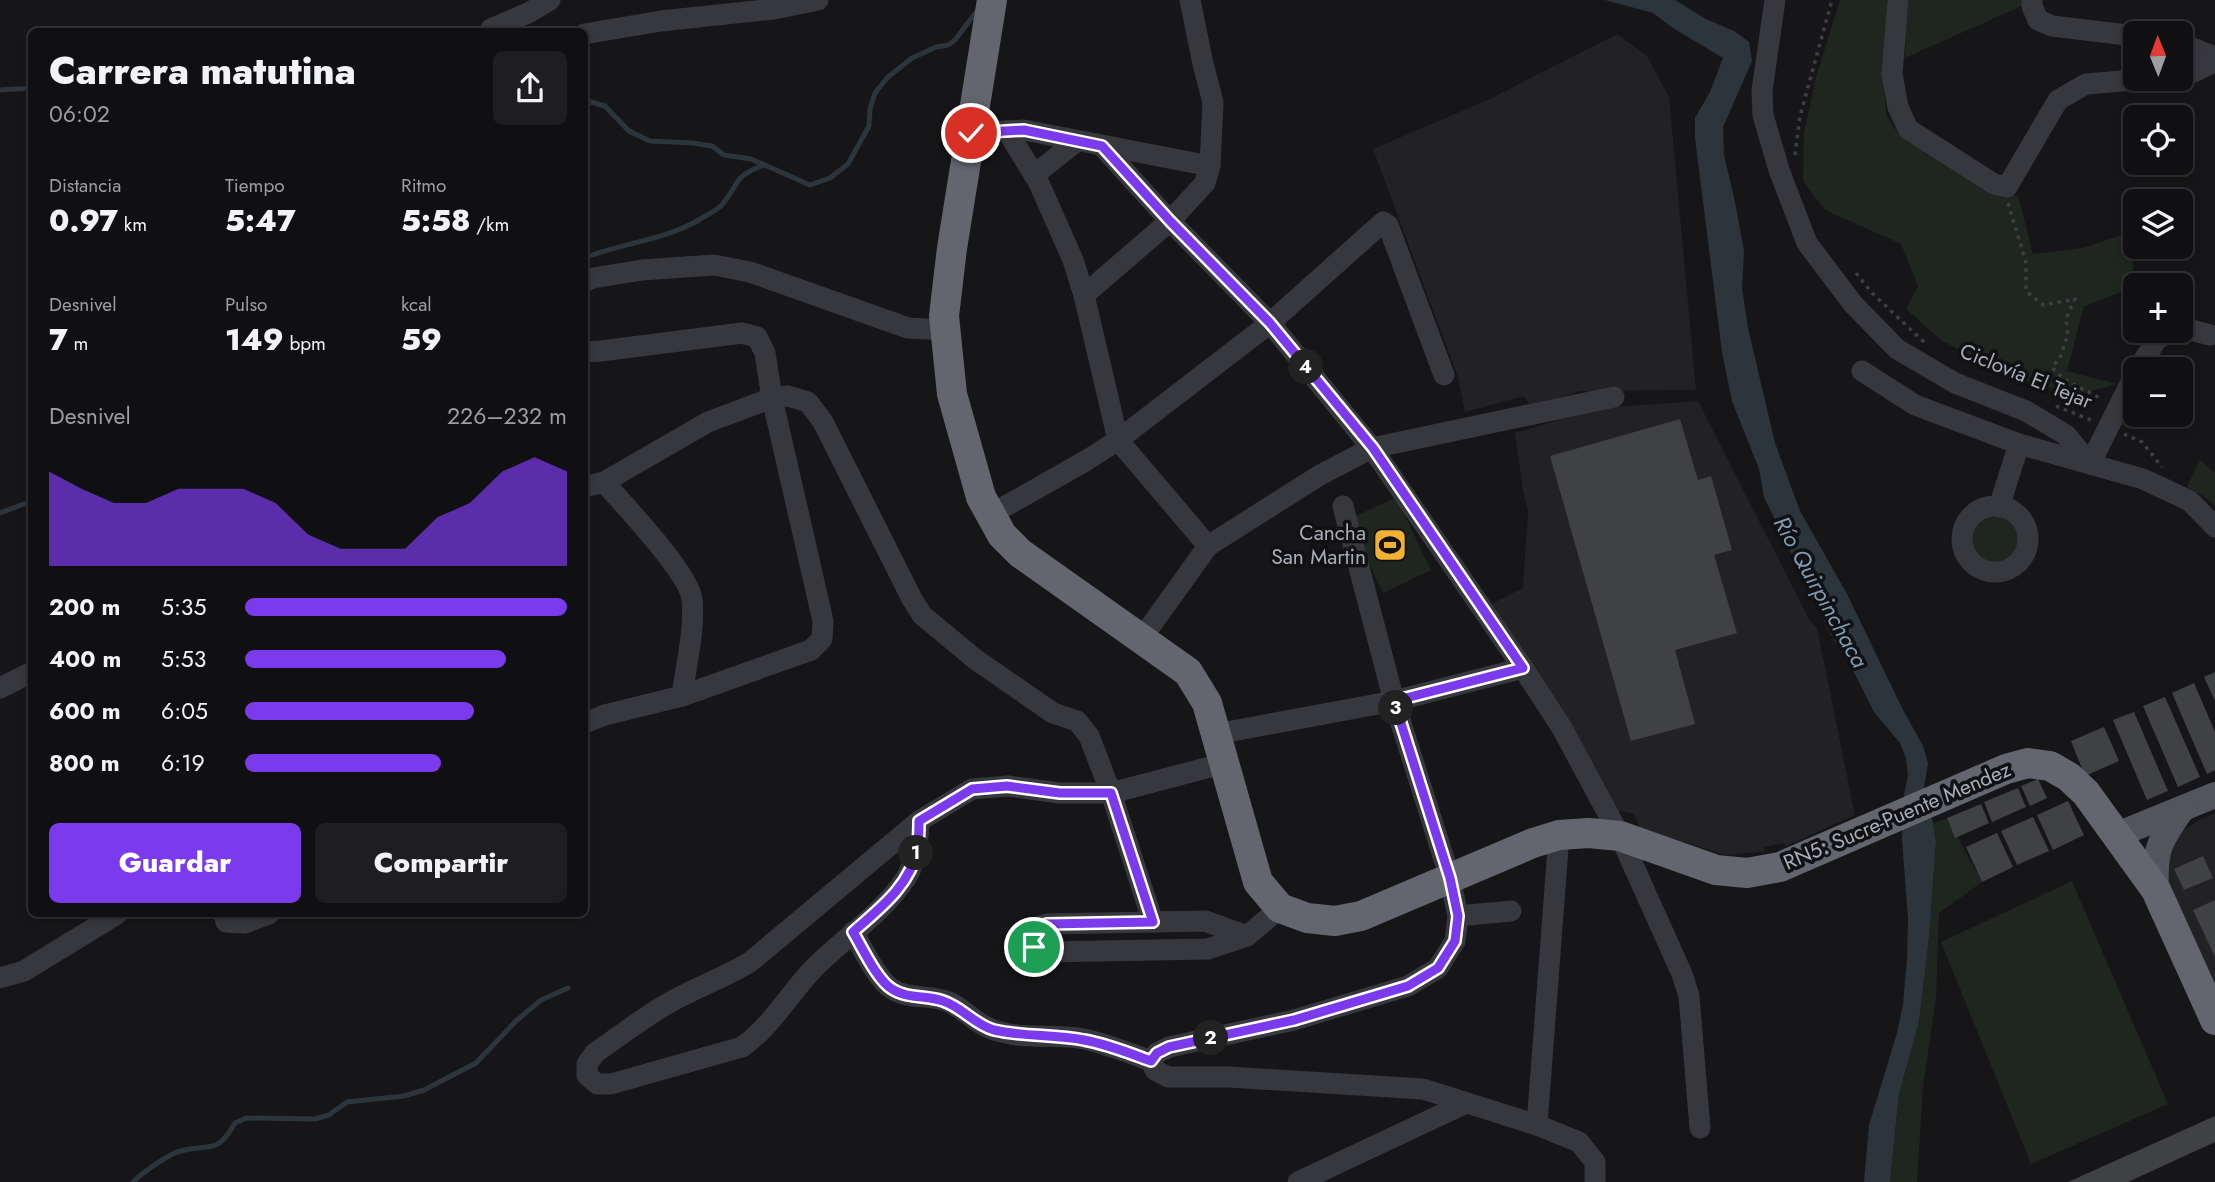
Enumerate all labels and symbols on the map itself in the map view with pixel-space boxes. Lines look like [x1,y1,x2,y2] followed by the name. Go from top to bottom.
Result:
[2123,21,2193,91] north arrow
[941,103,1001,163] pin
[1955,336,2098,417] street label: Ciclovía El Tejar
[1288,350,1324,384] pin: 4
[1765,510,1877,674] water label: Río Quirpinchaca
[1271,518,1366,572] place label: Cancha San Martin
[1371,526,1409,564] sports icon: Cancha San Martin
[1378,690,1414,726] pin: 3
[1779,754,2016,878] street label: RN5: Sucre-Puente Mendez
[898,836,934,870] pin: 1
[1004,917,1064,977] pin
[1194,1020,1228,1056] pin: 2

